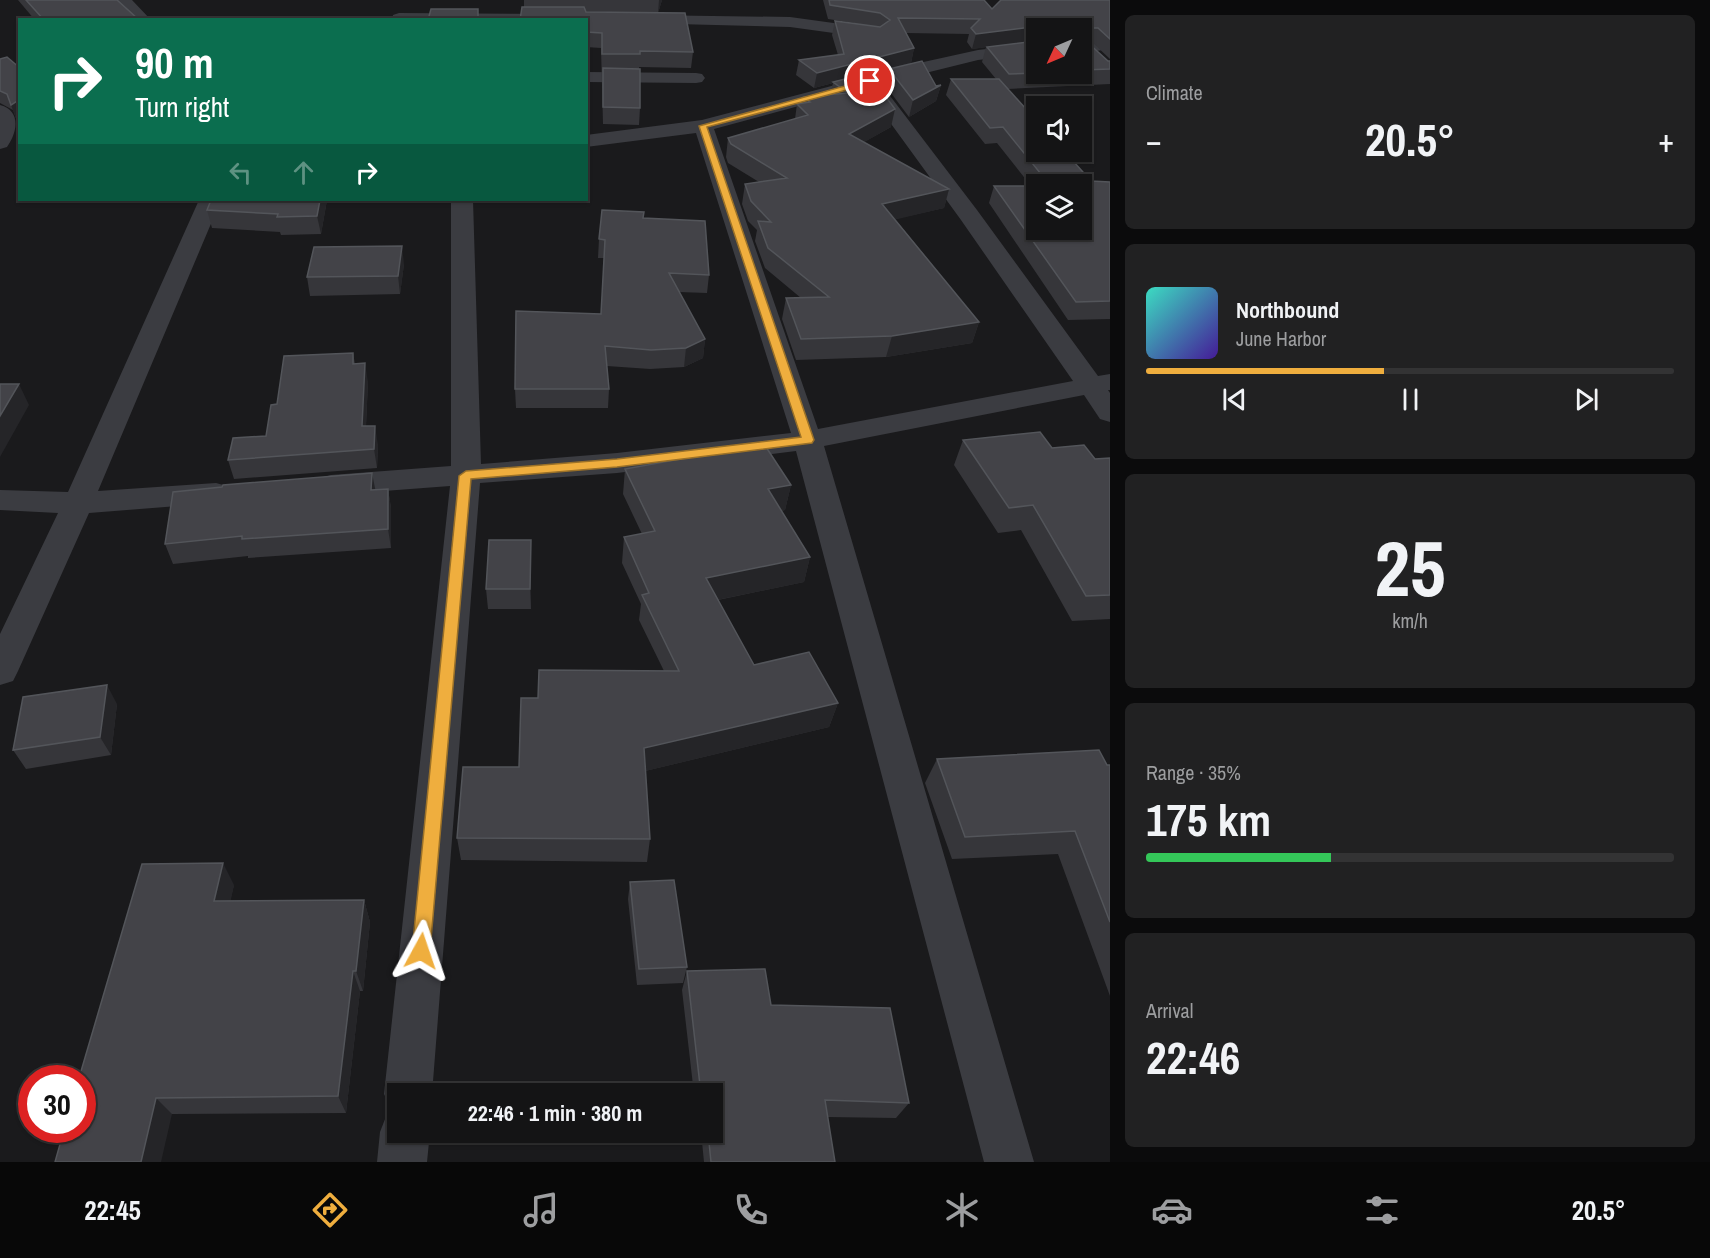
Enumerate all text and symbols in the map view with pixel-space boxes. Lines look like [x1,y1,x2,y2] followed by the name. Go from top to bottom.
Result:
[1026,18,1092,84] north arrow
[1026,18,1092,240] map controls
[135,35,214,91] text: 90 m
[36,42,114,120] icon: right
[844,55,895,106] pin
[853,64,886,97] icon: arrive
[1146,79,1203,106] text: Climate
[135,89,229,125] text: Turn right
[1026,96,1092,162] button: sound
[1365,109,1455,170] text: 20.5°
[1146,118,1162,162] text: −
[1658,118,1674,162] text: +
[224,156,257,189] icon: left
[287,156,320,189] icon: ahead
[350,156,383,189] icon: right
[1026,174,1092,240] button: layers
[1236,295,1339,325] text: Northbound
[1236,325,1326,352] text: June Harbor
[1218,383,1251,416] icon: previous
[1394,383,1427,416] icon: pause
[1570,383,1603,416] icon: next
[1374,515,1446,620] text: 25
[1392,607,1428,634] text: km/h
[1146,759,1241,786] text: Range · 35%
[1146,789,1271,850] text: 175 km
[389,919,453,983] position arrow
[1146,997,1193,1024] text: Arrival
[1146,1027,1240,1088] text: 22:46
[18,1065,96,1143] speed limit sign: 30
[468,1098,642,1128] text: 22:46 · 1 min · 380 m
[309,1189,351,1231] icon: directions
[520,1189,562,1231] icon: music
[730,1189,772,1231] icon: phone
[941,1189,983,1231] icon: climate
[1151,1189,1193,1231] icon: car
[1361,1189,1403,1231] icon: filters
[84,1192,141,1228] text: 22:45
[1572,1192,1626,1228] text: 20.5°

